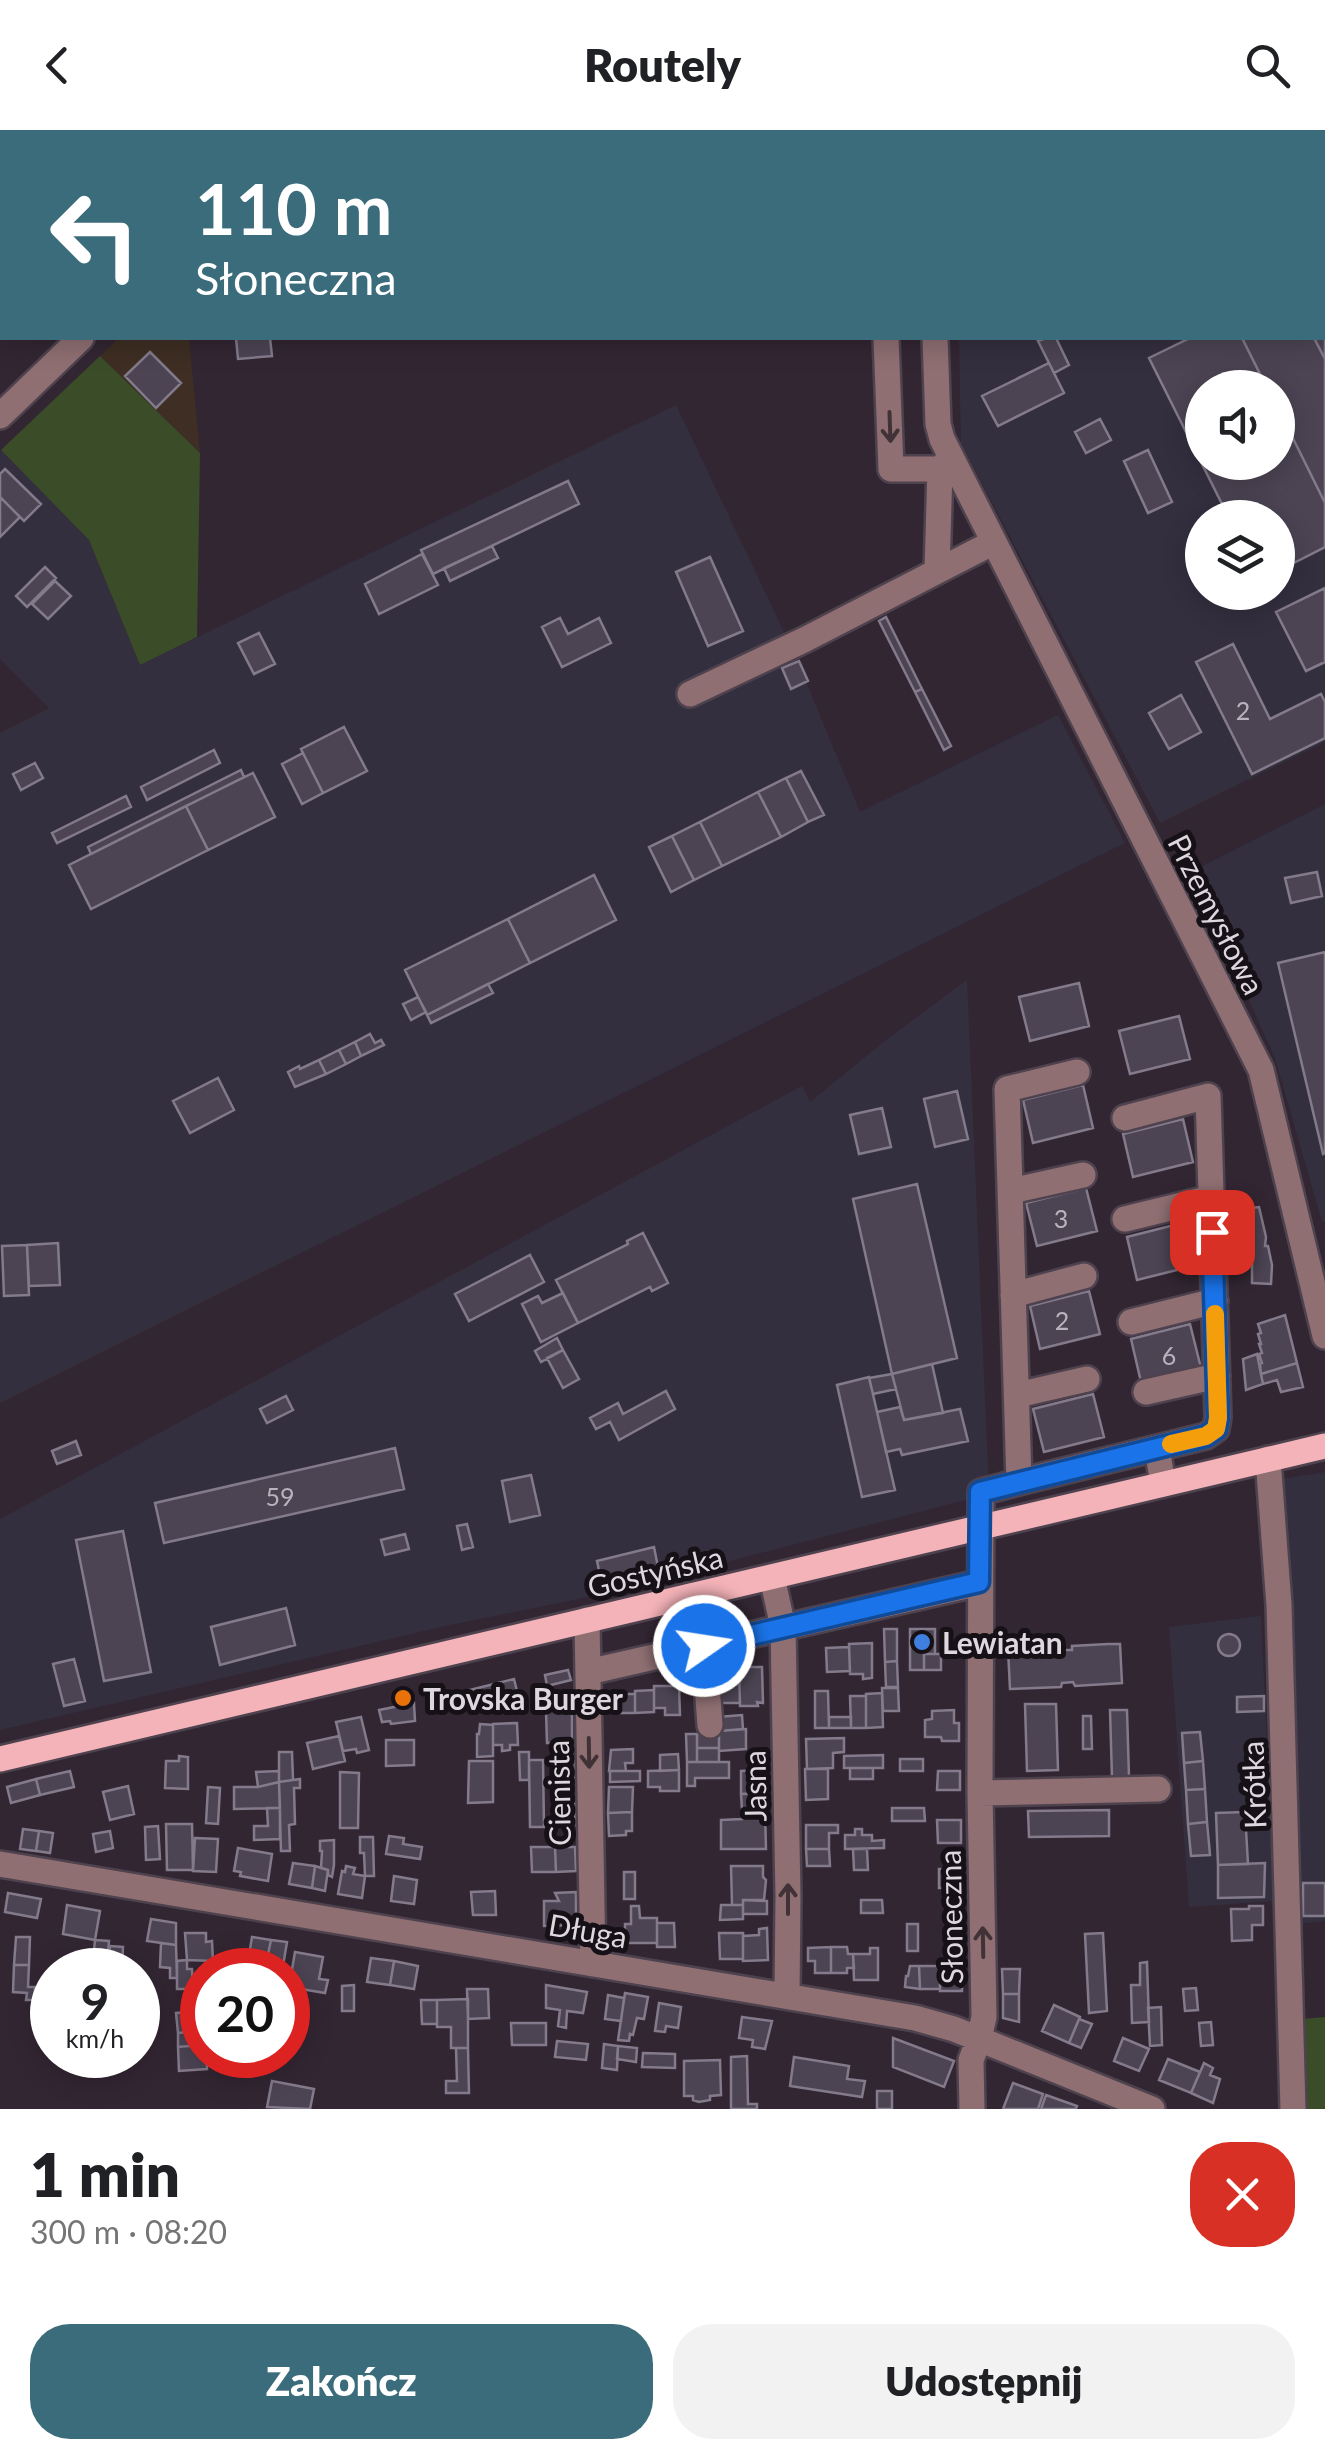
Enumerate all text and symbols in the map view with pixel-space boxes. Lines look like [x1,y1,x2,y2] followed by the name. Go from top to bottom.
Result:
[30,38,85,93] icon: back
[584,38,741,92] text: Routely
[1240,38,1295,93] icon: search
[195,166,392,250] text: 110 m
[30,170,160,300] icon: left
[195,251,397,305] text: Słoneczna
[1185,370,1295,610] map controls
[1185,370,1295,480] button: sound
[880,411,899,443] one-way arrow
[1185,500,1295,610] button: layers
[1236,695,1250,725] house number: 2
[1161,828,1273,1000] street label: Przemysłowa
[1170,1190,1255,1275] pin
[1054,1203,1068,1233] house number: 3
[1185,1205,1240,1260] icon: arrive
[1055,1305,1069,1335] house number: 2
[1162,1340,1176,1370] house number: 6
[265,1481,295,1511] house number: 59
[584,1538,726,1604] street label: Gostyńska
[652,1594,756,1698] position arrow
[942,1624,1063,1660] place label: Lewiatan
[911,1631,933,1653] marker: Lewiatan
[423,1680,624,1716] place label: Trovska Burger
[392,1687,414,1709] marker: Trovska Burger
[580,1736,599,1768] one-way arrow
[539,1740,577,1846] street label: Cienista
[1233,1740,1273,1830] street label: Krótka
[735,1750,773,1822] street label: Jasna
[931,1849,969,1985] street label: Słoneczna
[778,1883,798,1916] one-way arrow
[546,1905,630,1955] street label: Długa
[973,1927,992,1959] one-way arrow
[180,1948,310,2078] speed limit sign: 20
[80,1971,110,2031] text: 9
[66,2023,124,2053] text: km/h
[30,2138,180,2210] text: 1 min
[1190,2142,1295,2247] button: close
[30,2212,227,2251] text: 300 m · 08:20
[30,2324,653,2439] button: Zakończ
[673,2324,1295,2439] button: Udostępnij

